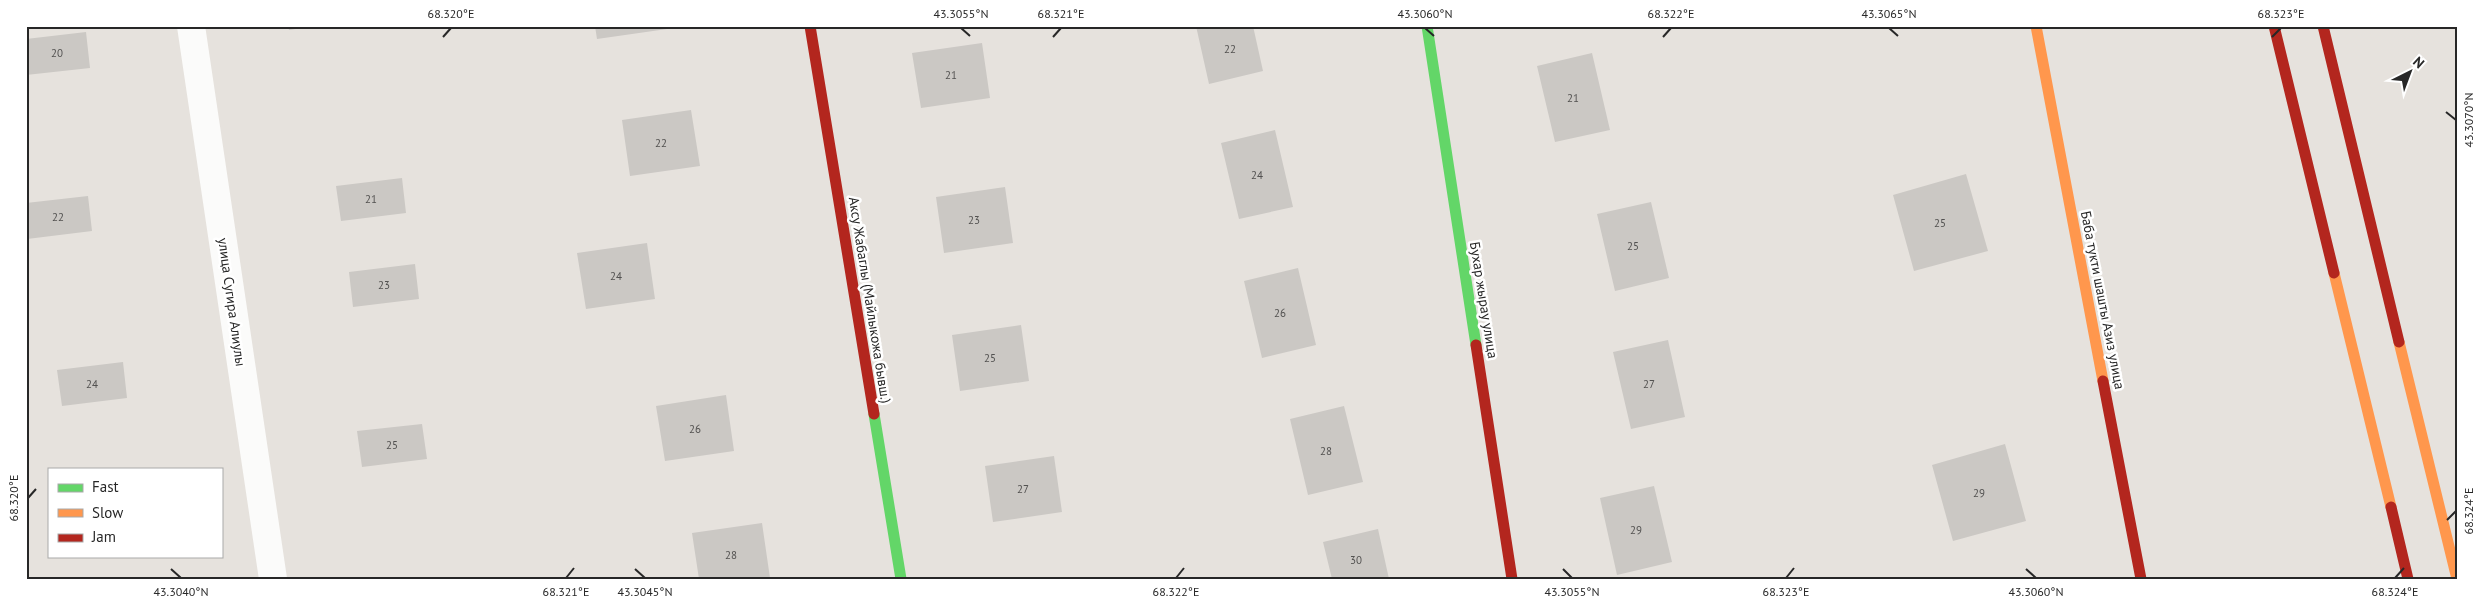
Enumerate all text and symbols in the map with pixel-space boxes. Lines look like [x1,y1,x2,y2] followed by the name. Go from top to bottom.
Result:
[428,6,474,21] text: 68.320°E
[934,6,988,21] text: 43.3055°N
[1038,6,1084,21] text: 68.321°E
[1398,6,1452,21] text: 43.3060°N
[1648,6,1694,21] text: 68.322°E
[1862,6,1916,21] text: 43.3065°N
[2258,6,2304,21] text: 68.323°E
[1224,42,1236,56] house number: 22
[51,46,63,60] house number: 20
[2386,48,2436,98] north arrow
[2409,53,2428,72] text: N
[945,68,957,82] house number: 21
[1567,91,1579,105] house number: 21
[2461,93,2476,147] text: 43.3070°N
[655,136,667,150] house number: 22
[1251,168,1263,182] house number: 24
[365,192,377,206] house number: 21
[845,195,895,405] street label: Аксу Жабаглы (Майлыкожа бывш.)
[2077,209,2129,391] street label: Баба тукти шашты Азиз улица
[52,210,64,224] house number: 22
[968,213,980,227] house number: 23
[1934,216,1946,230] house number: 25
[214,236,250,368] street label: улица Сугира Алиулы
[1627,239,1639,253] house number: 25
[1466,240,1502,360] street label: Бухар жырау улица
[610,269,622,283] house number: 24
[378,278,390,292] house number: 23
[1274,306,1286,320] house number: 26
[984,351,996,365] house number: 25
[86,377,98,391] house number: 24
[1643,377,1655,391] house number: 27
[689,422,701,436] house number: 26
[386,438,398,452] house number: 25
[1320,444,1332,458] house number: 28
[48,468,222,558] legend
[6,475,21,521] text: 68.320°E
[92,477,119,496] text: Fast
[1017,482,1029,496] house number: 27
[1973,486,1985,500] house number: 29
[2461,488,2476,534] text: 68.324°E
[92,503,123,522] text: Slow
[1630,523,1642,537] house number: 29
[91,527,116,546] text: Jam
[725,548,737,562] house number: 28
[1350,553,1362,567] house number: 30
[154,584,208,599] text: 43.3040°N
[543,584,589,599] text: 68.321°E
[618,584,672,599] text: 43.3045°N
[1153,584,1199,599] text: 68.322°E
[1545,584,1599,599] text: 43.3055°N
[1763,584,1809,599] text: 68.323°E
[2009,584,2063,599] text: 43.3060°N
[2372,584,2418,599] text: 68.324°E

